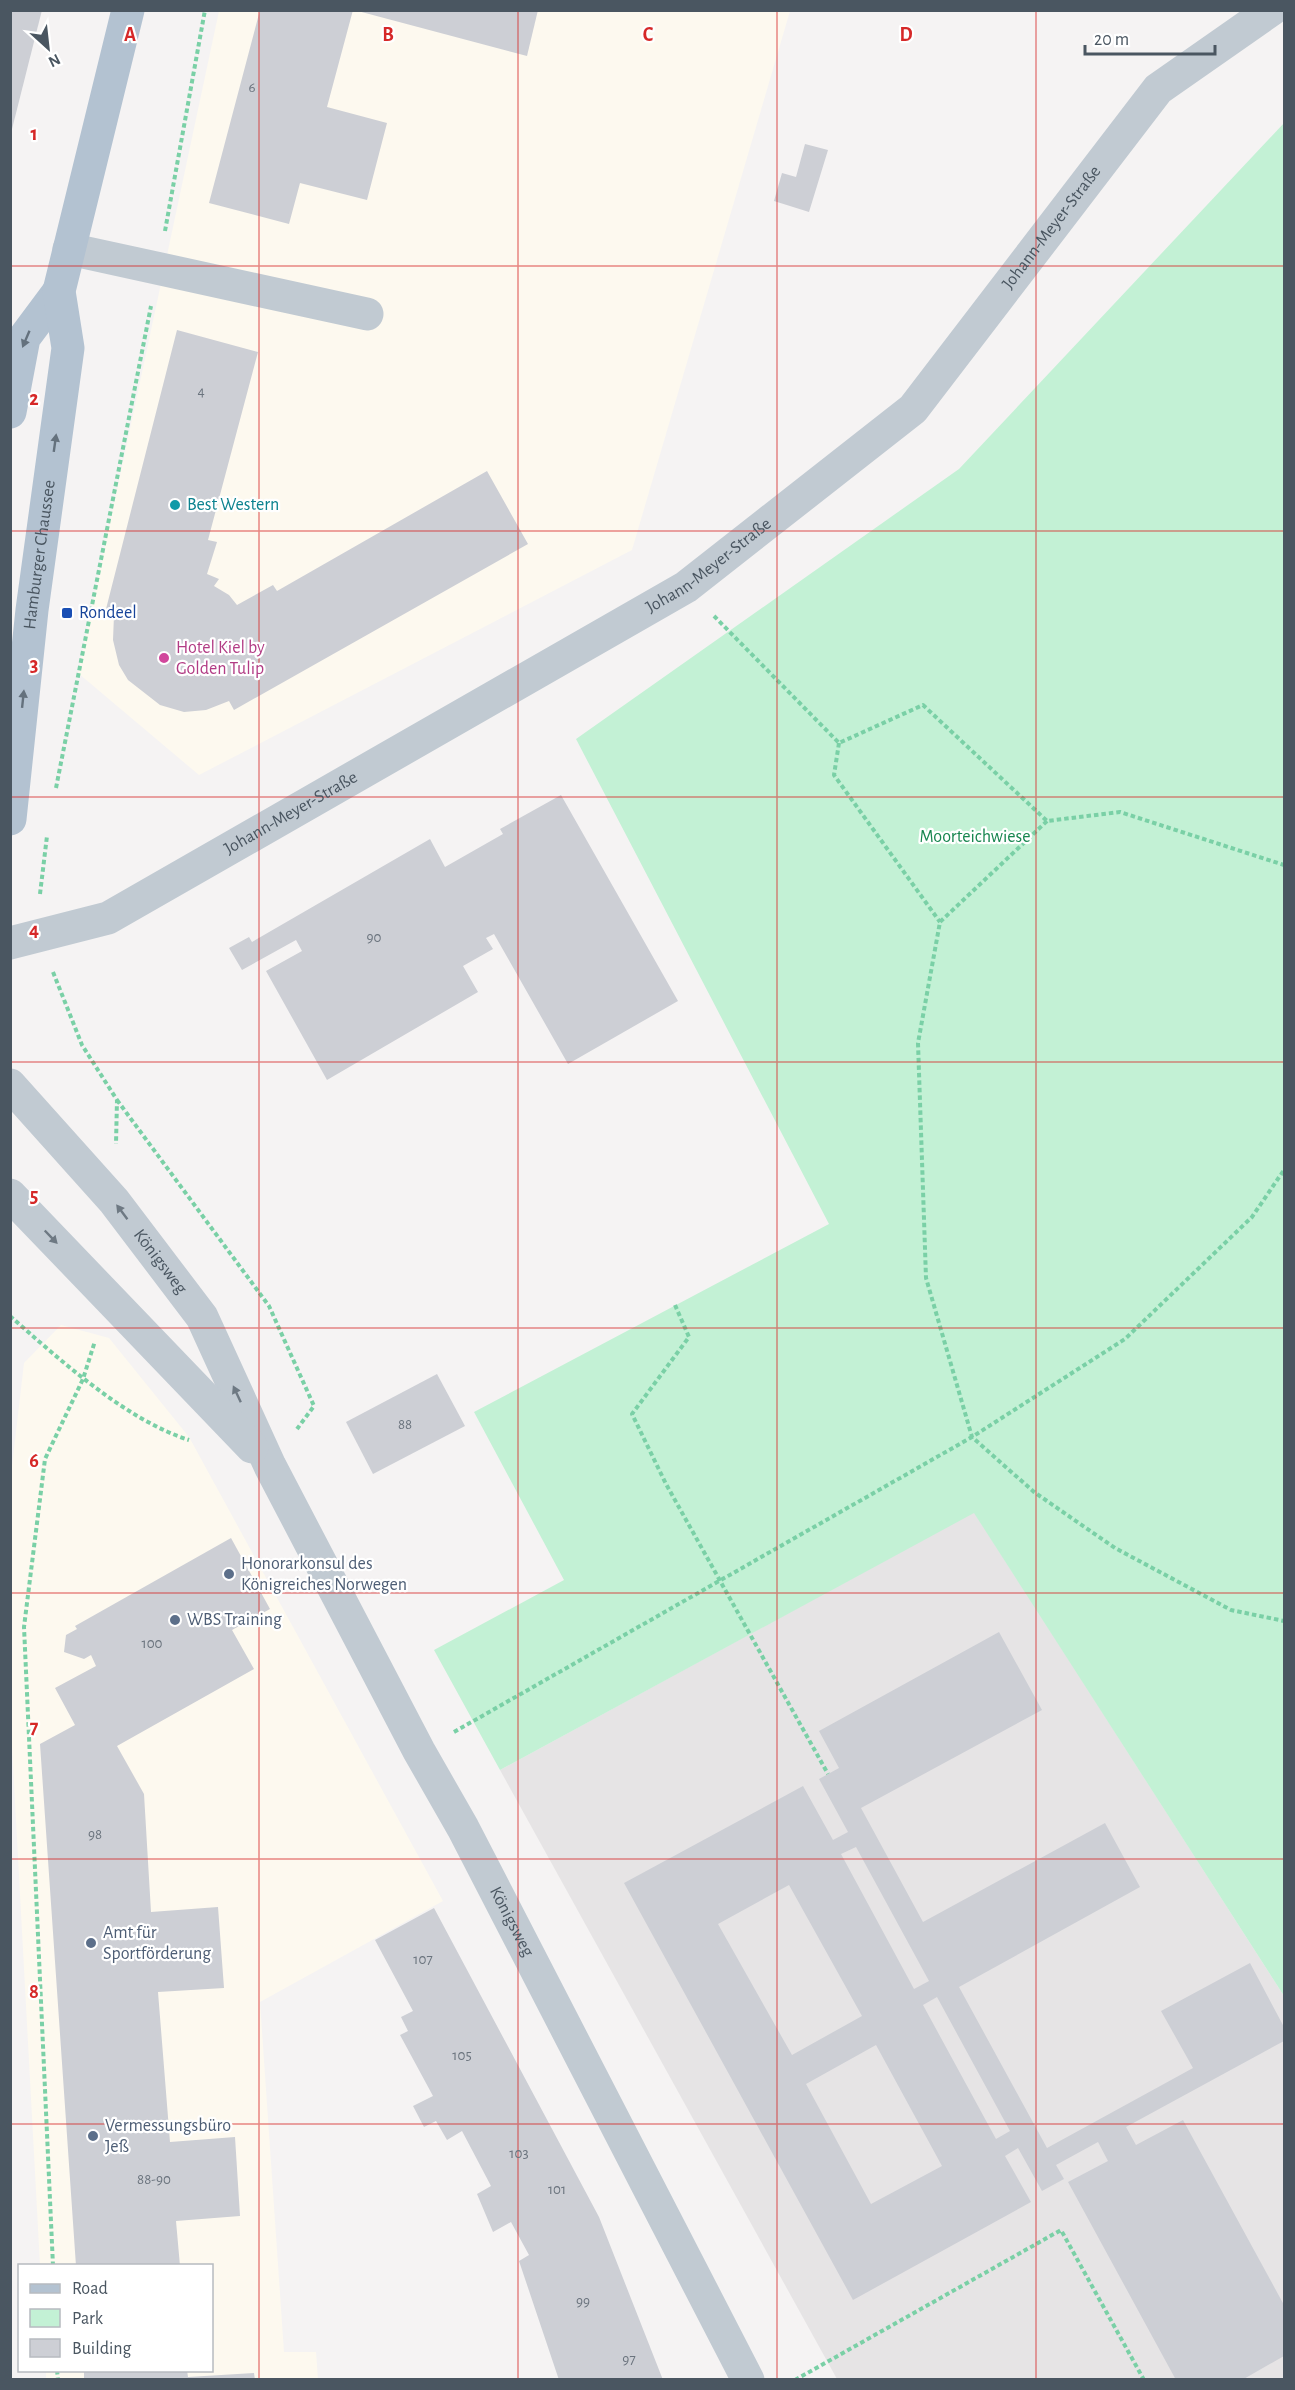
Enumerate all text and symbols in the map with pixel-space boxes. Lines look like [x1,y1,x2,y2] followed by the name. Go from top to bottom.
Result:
[18,18,78,78] north arrow
[1085,18,1216,56] scale bar
[124,25,136,45] text: A
[382,25,394,45] text: B
[643,25,654,45] text: C
[899,25,913,45] text: D
[1094,31,1129,49] text: 20 m
[46,51,63,70] text: N
[248,80,256,95] house number: 6
[30,124,38,144] text: 1
[999,163,1105,293] street label: Johann-Meyer-Straße
[21,330,31,348] one-way arrow
[197,384,205,399] house number: 4
[29,389,39,409] text: 2
[50,433,60,452] one-way arrow
[21,479,59,630] street label: Hamburger Chaussee
[187,496,279,514] place label: Best Western
[168,498,182,512] marker: Best Western
[643,515,775,617] street label: Johann-Meyer-Straße
[79,604,137,622] place label: Rondeel
[60,606,74,620] marker: Rondeel
[176,639,265,678] place label: Hotel Kiel by Golden Tulip
[157,651,171,665] marker: Hotel Kiel by Golden Tulip
[30,655,38,675] text: 3
[18,689,28,708] one-way arrow
[221,768,361,858] street label: Johann-Meyer-Straße
[920,828,1031,846] park label: Moorteichwiese
[29,920,39,940] text: 4
[367,930,382,945] house number: 90
[30,1186,38,1206] text: 5
[116,1204,128,1220] one-way arrow
[130,1226,190,1298] street label: Königsweg
[44,1230,58,1245] one-way arrow
[232,1385,241,1402] one-way arrow
[398,1417,412,1432] house number: 88
[29,1451,39,1471] text: 6
[241,1555,407,1594] place label: Honorarkonsul des Königreiches Norwegen
[222,1567,236,1581] marker: Honorarkonsul des Königreiches Norwegen
[187,1611,282,1629] place label: WBS Training
[168,1613,182,1627] marker: WBS Training
[141,1636,163,1651] house number: 100
[30,1717,39,1737] text: 7
[88,1827,102,1842] house number: 98
[486,1884,537,1960] street label: Königsweg
[103,1924,211,1963] place label: Amt für Sportförderung
[84,1936,98,1950] marker: Amt für Sportförderung
[413,1952,433,1967] house number: 107
[29,1982,39,2002] text: 8
[452,2048,472,2063] house number: 105
[105,2117,231,2156] place label: Vermessungsbüro Jeß
[86,2129,100,2143] marker: Vermessungsbüro Jeß
[509,2146,529,2161] house number: 103
[137,2172,171,2187] house number: 88-90
[548,2182,566,2197] house number: 101
[18,2264,213,2372] legend
[72,2280,108,2298] text: Road
[576,2294,590,2309] house number: 99
[72,2310,104,2328] text: Park
[72,2340,132,2358] text: Building
[622,2352,636,2367] house number: 97

